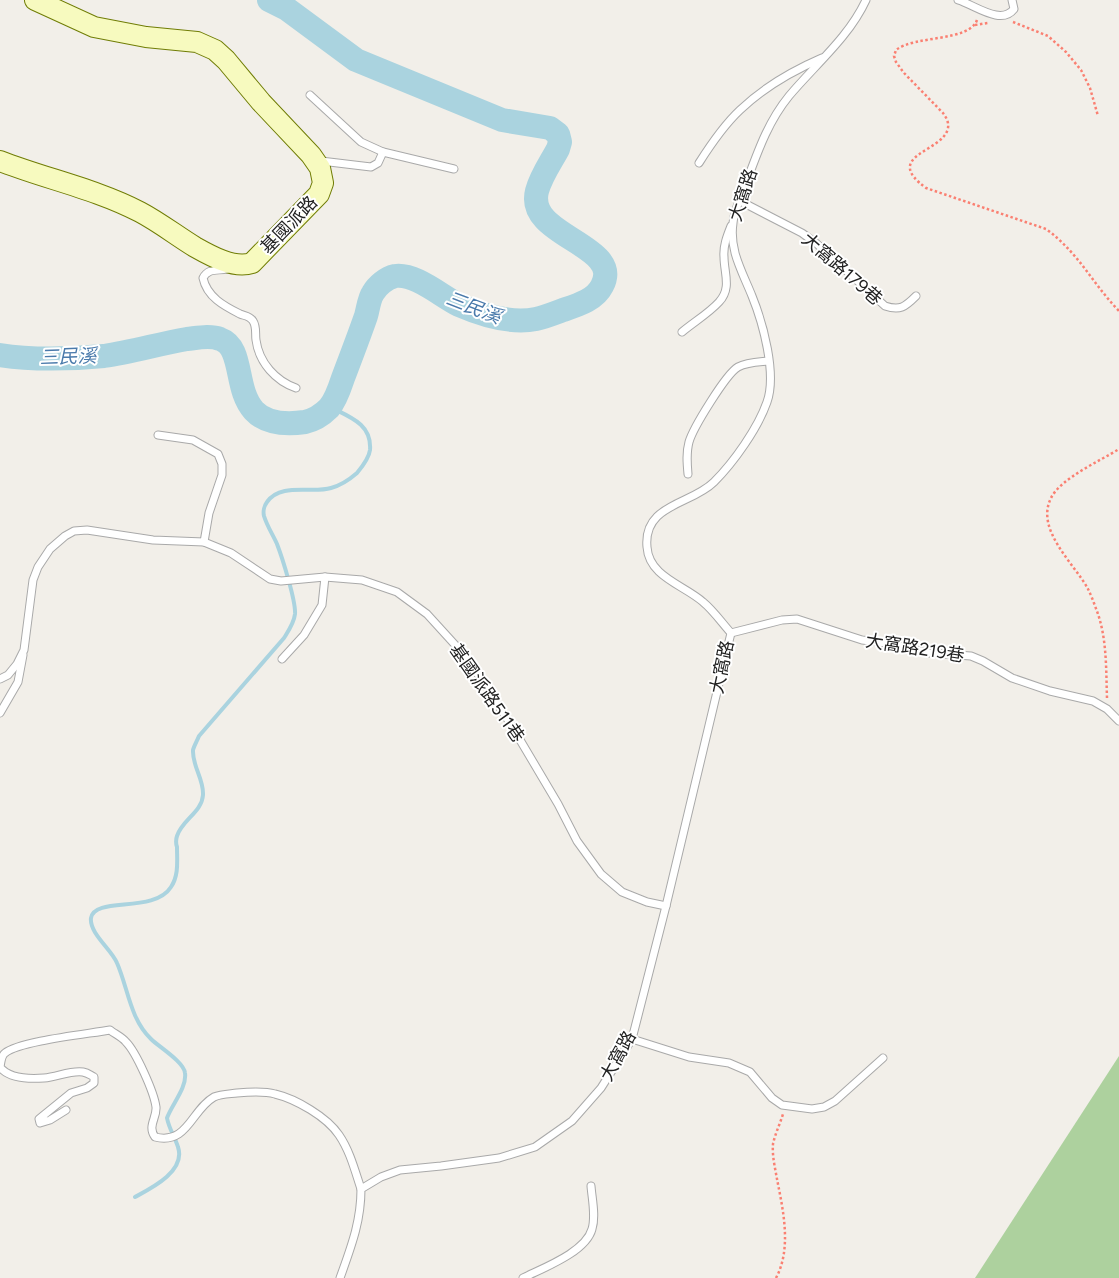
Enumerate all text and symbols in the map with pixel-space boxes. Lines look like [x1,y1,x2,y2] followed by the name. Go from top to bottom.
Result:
[724,166,762,224] street label: 大窩路
[256,191,322,259] street label: 基國派路
[797,228,887,310] street label: 大窩路179巷
[443,287,507,329] water label: 三民溪
[39,344,100,369] water label: 三民溪
[864,629,966,667] street label: 大窩路219巷
[706,638,738,696] street label: 大窩路
[445,639,529,747] street label: 基國派路511巷
[595,1027,641,1085] street label: 大窩路

